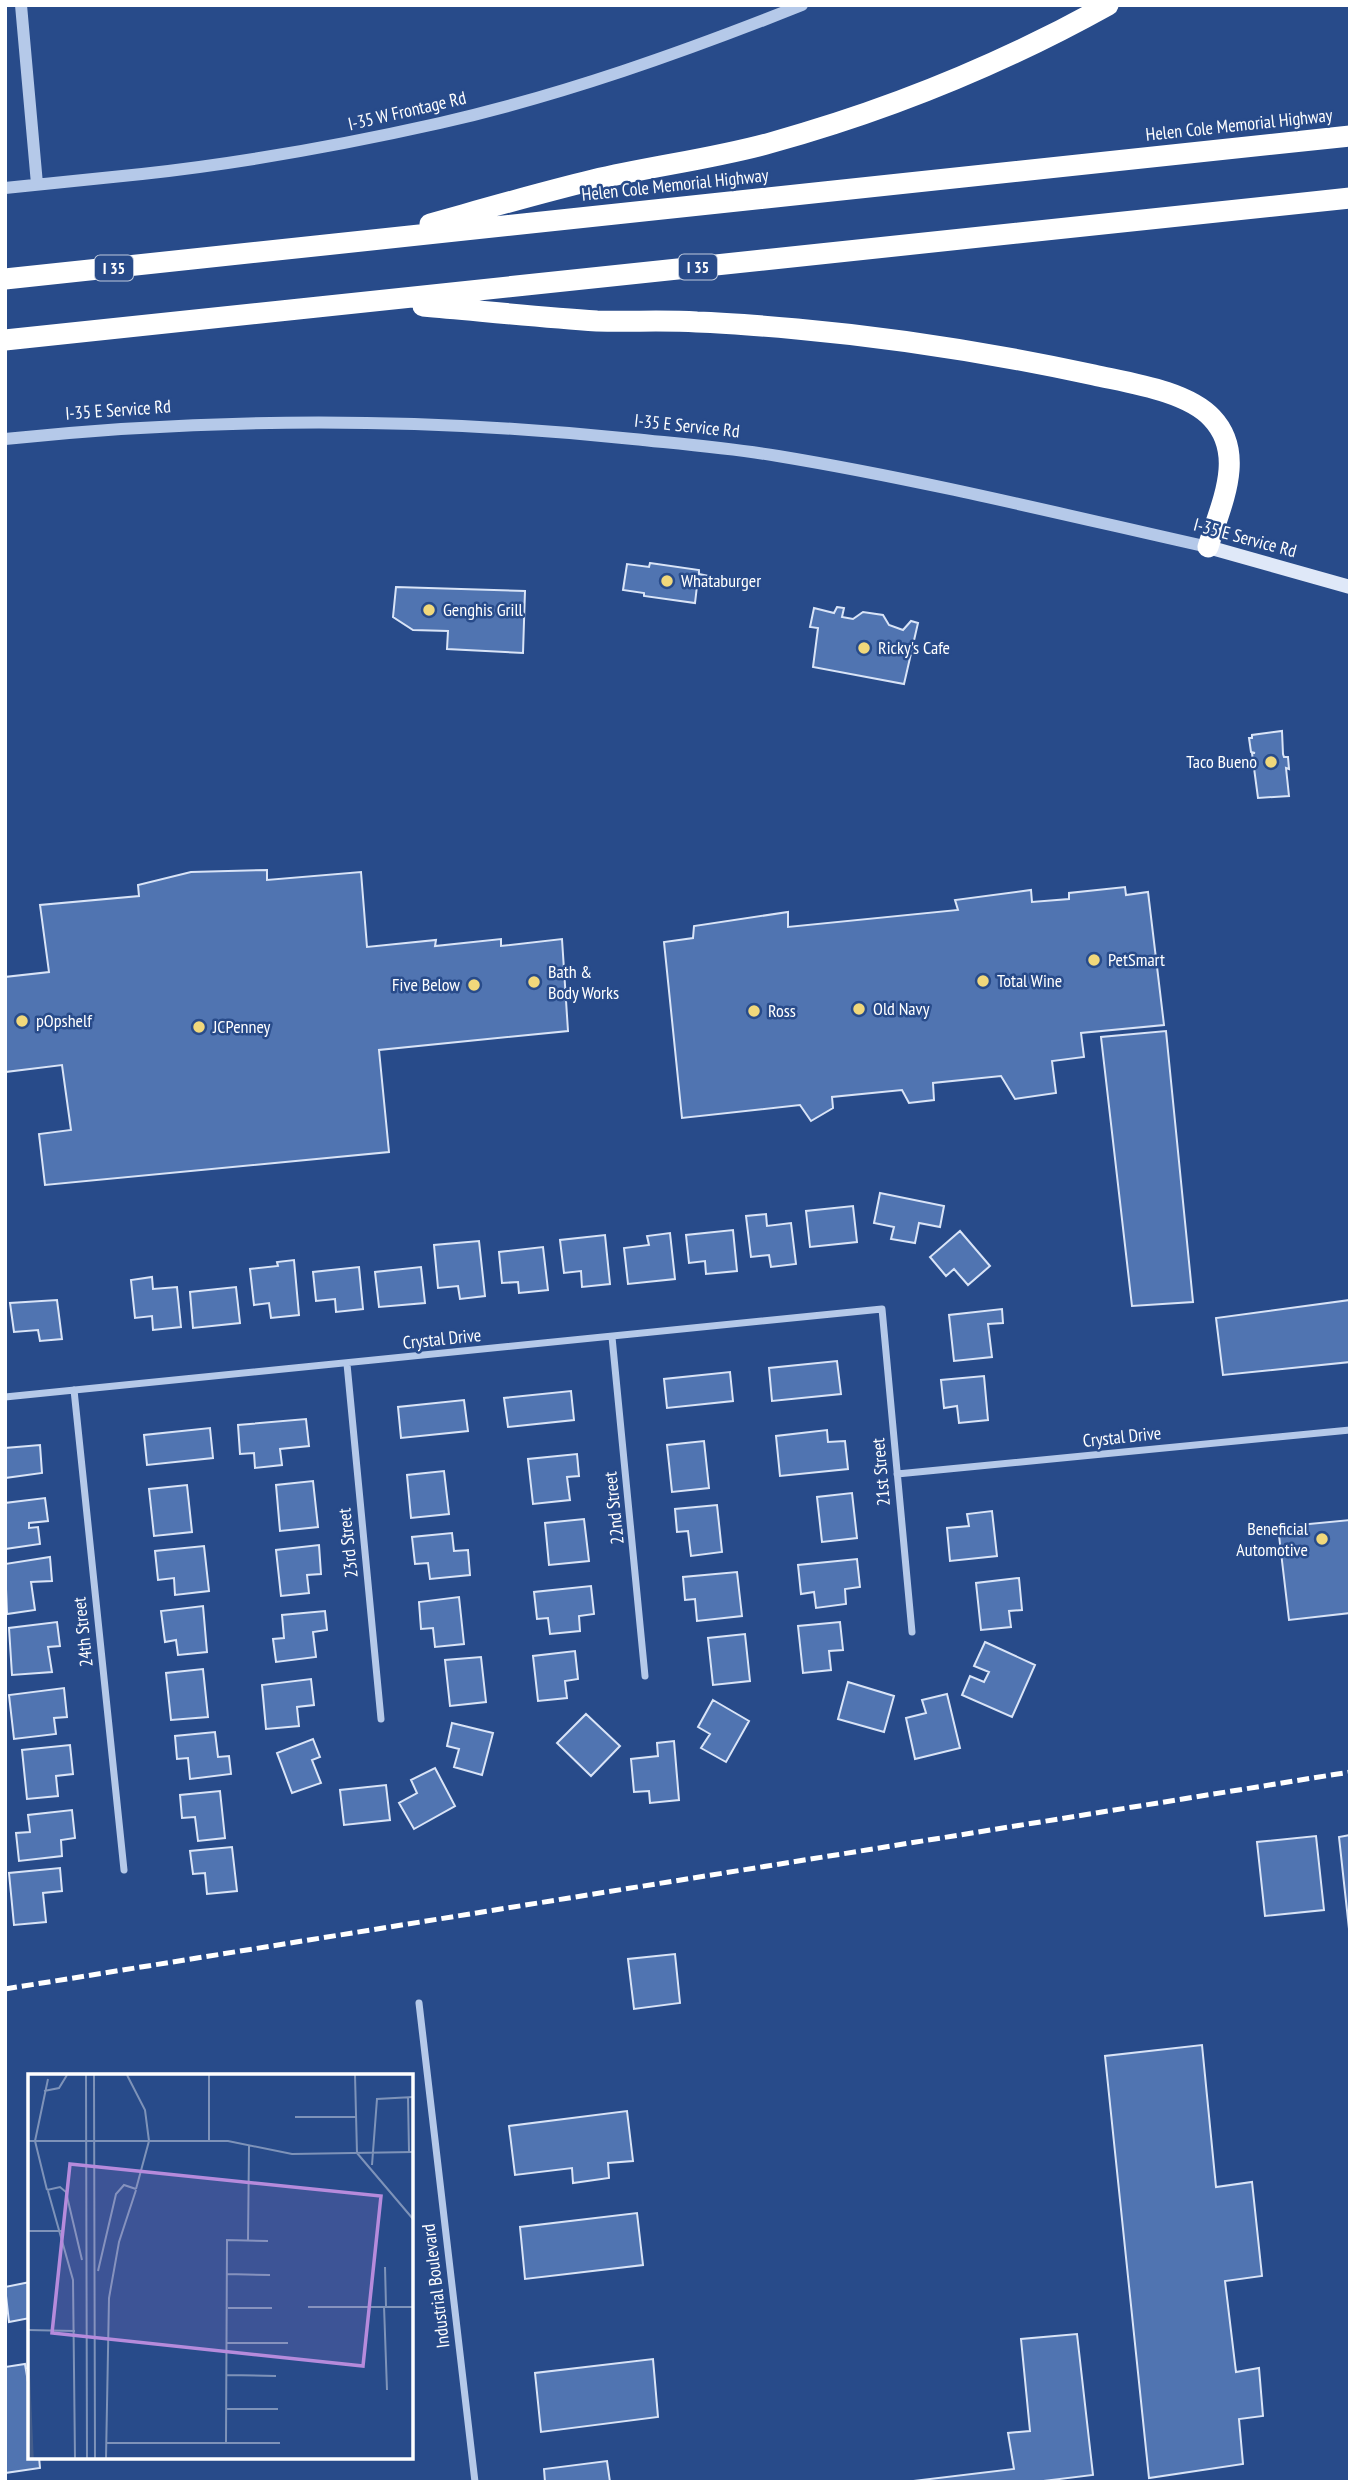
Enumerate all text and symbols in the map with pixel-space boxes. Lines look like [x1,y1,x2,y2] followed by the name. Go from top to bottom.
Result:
[346,86,468,135] street label: I-35 W Frontage Rd
[1144,103,1334,146] street label: Helen Cole Memorial Highway
[580,163,770,206] street label: Helen Cole Memorial Highway
[679,255,717,280] road number: I 35
[95,256,133,280] road number: I 35
[64,394,172,425] street label: I-35 E Service Rd
[633,409,741,442] street label: I-35 E Service Rd
[1191,513,1299,562] street label: I-35 E Service Rd
[681,569,761,592] place label: Whataburger
[659,573,675,589] marker: Whataburger
[443,598,524,621] place label: Genghis Grill
[421,602,437,618] marker: Genghis Grill
[878,636,950,659] place label: Ricky's Cafe
[856,640,872,656] marker: Ricky's Cafe
[1186,750,1257,773] place label: Taco Bueno
[1263,754,1279,770] marker: Taco Bueno
[1108,948,1165,971] place label: PetSmart
[1086,952,1102,968] marker: PetSmart
[548,960,619,1004] place label: Bath & Body Works
[997,969,1062,992] place label: Total Wine
[392,973,460,996] place label: Five Below
[975,973,991,989] marker: Total Wine
[526,974,542,990] marker: Bath & Body Works
[466,977,482,993] marker: Five Below
[873,997,930,1020] place label: Old Navy
[768,999,796,1022] place label: Ross
[851,1001,867,1017] marker: Old Navy
[746,1003,762,1019] marker: Ross
[36,1009,93,1032] place label: pOpshelf
[14,1013,30,1029] marker: pOpshelf
[212,1015,271,1038] place label: JCPenney
[191,1019,207,1035] marker: JCPenney
[402,1323,482,1354] street label: Crystal Drive
[1082,1421,1162,1452] street label: Crystal Drive
[866,1437,895,1507] street label: 21st Street
[598,1471,629,1546] street label: 22nd Street
[332,1507,363,1579] street label: 23rd Street
[1236,1517,1309,1561] place label: Beneficial Automotive
[1314,1531,1330,1547] marker: Beneficial Automotive
[67,1596,98,1668] street label: 24th Street
[28,2074,413,2459] inset map
[416,2223,455,2350] street label: Industrial Boulevard

